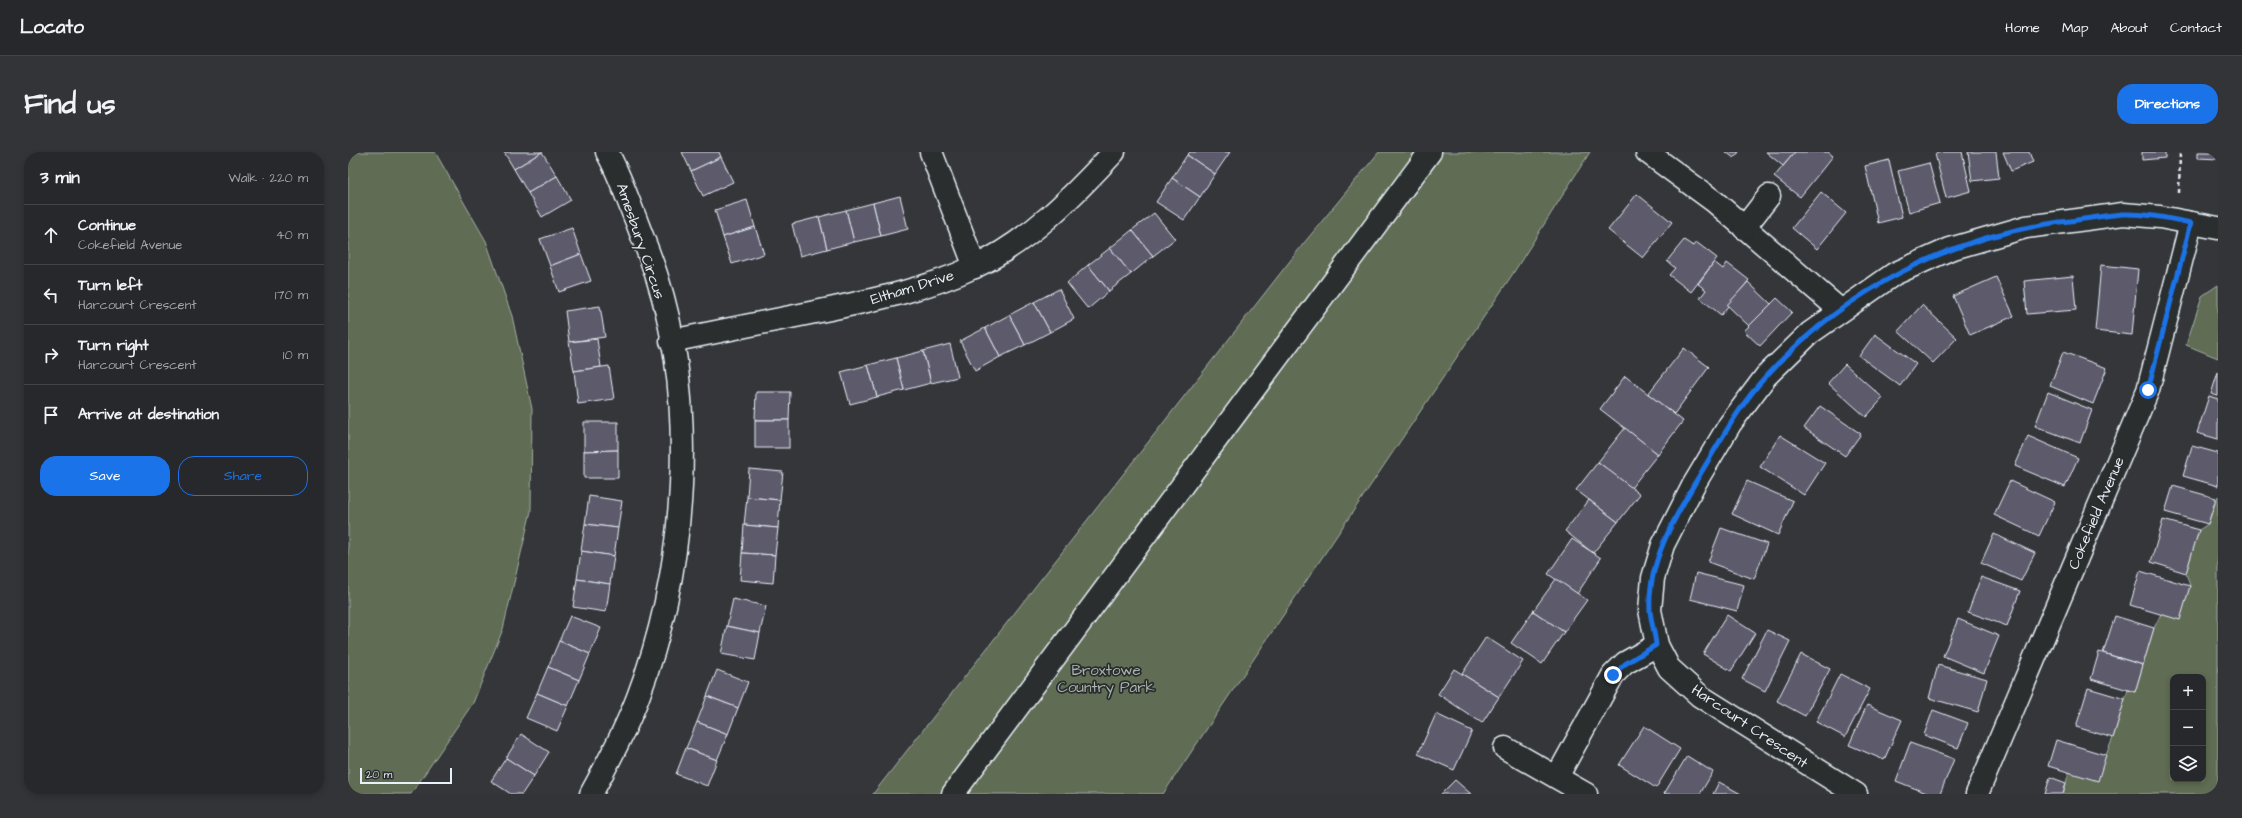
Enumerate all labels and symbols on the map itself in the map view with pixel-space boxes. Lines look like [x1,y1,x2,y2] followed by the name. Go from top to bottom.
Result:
[610,180,670,303] street label: Amesbury Circus
[868,265,956,310] street label: Eltham Drive
[2139,381,2157,399] route start
[2063,454,2130,573] street label: Cokefield Avenue
[1057,660,1155,699] park label: Broxtowe Country Park
[1604,666,1622,684] route end
[1687,680,1812,773] street label: Harcourt Crescent
[360,766,452,785] scale bar

